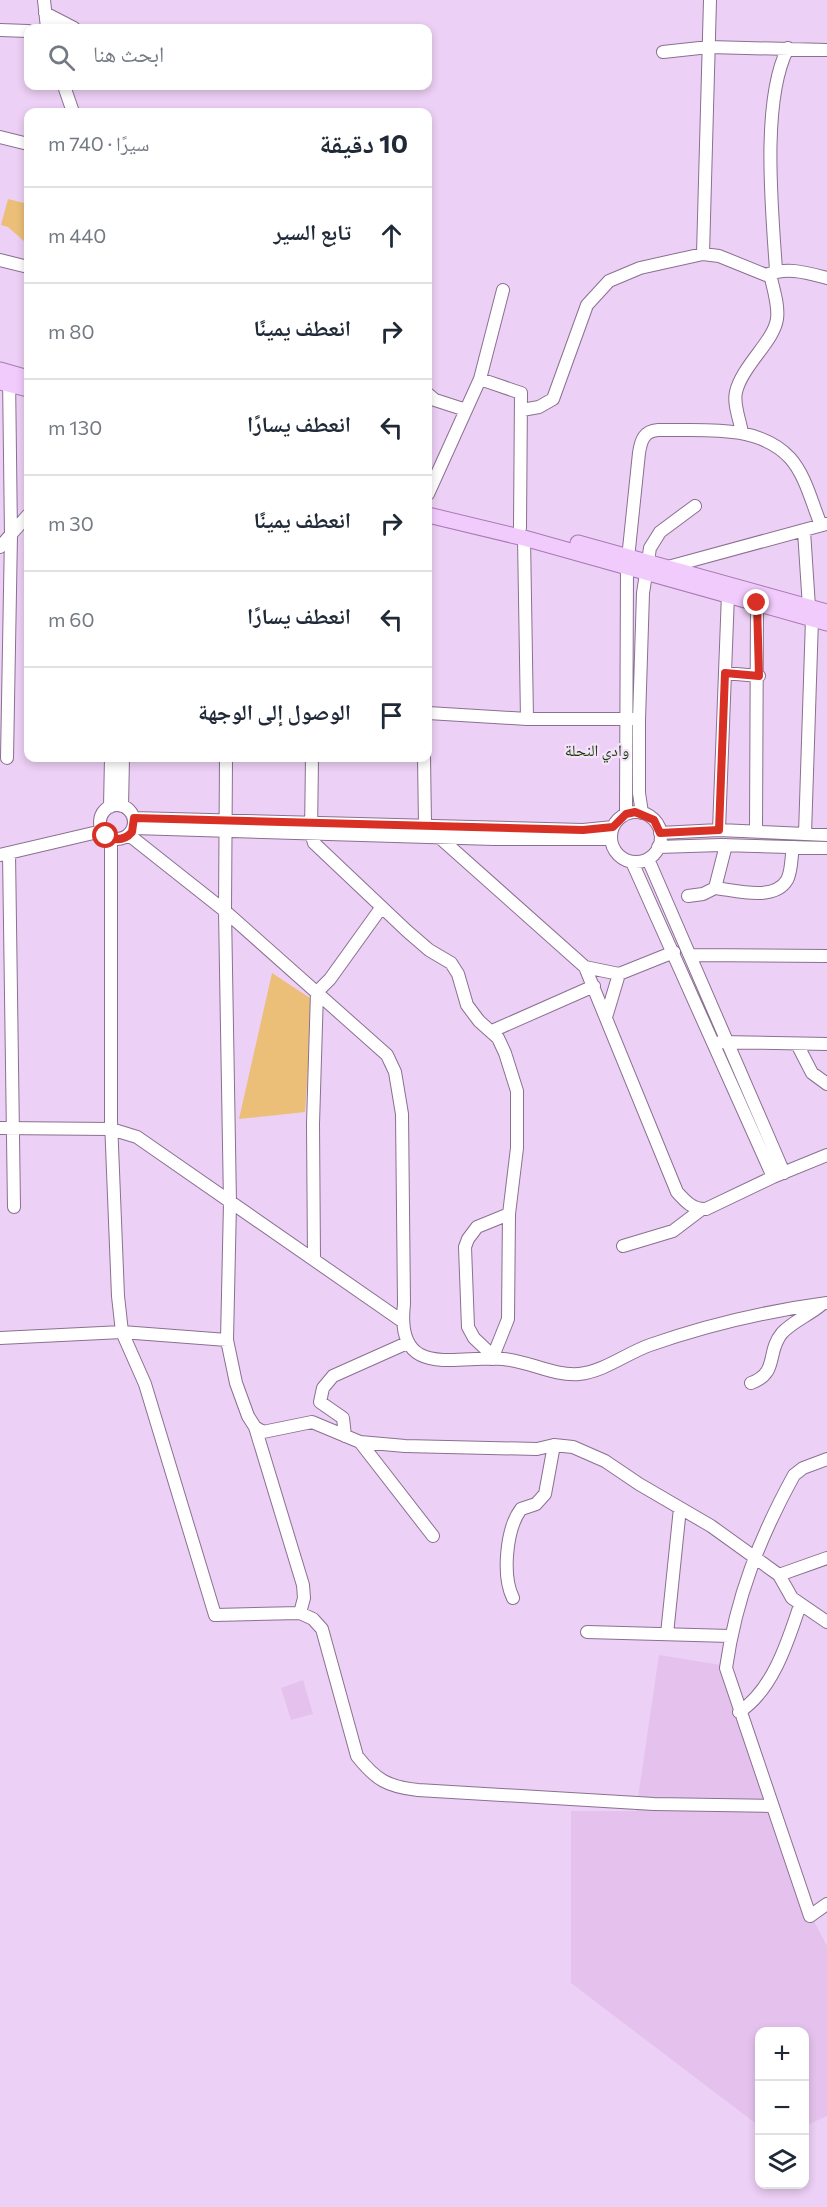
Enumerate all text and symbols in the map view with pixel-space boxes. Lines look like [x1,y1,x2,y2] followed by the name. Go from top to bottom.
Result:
[24,24,432,90] search box
[93,40,164,67] text: ابحث هنا
[45,41,78,74] icon: search
[319,127,408,158] text: 10 دقيقة
[48,131,149,155] text: سيرًا · 740 m
[273,218,351,245] text: تابع السير
[375,219,408,252] icon: ahead
[48,223,106,247] text: 440 m
[253,314,351,341] text: انعطف يمينًا
[375,315,408,348] icon: right
[48,319,95,343] text: 80 m
[247,410,351,437] text: انعطف يسارًا
[375,411,408,444] icon: left
[48,415,102,439] text: 130 m
[253,506,351,533] text: انعطف يمينًا
[375,507,408,540] icon: right
[48,511,94,535] text: 30 m
[743,589,769,615] route end
[247,602,351,629] text: انعطف يسارًا
[375,603,408,636] icon: left
[48,607,95,631] text: 60 m
[198,698,351,725] text: الوصول إلى الوجهة
[375,699,408,732] icon: arrive
[565,740,629,763] district label: وادي النحلة
[92,822,118,848] route start
[755,2027,809,2189] map controls
[755,2027,809,2081] button: +
[755,2081,809,2135] button: −
[755,2135,809,2189] button: layers

